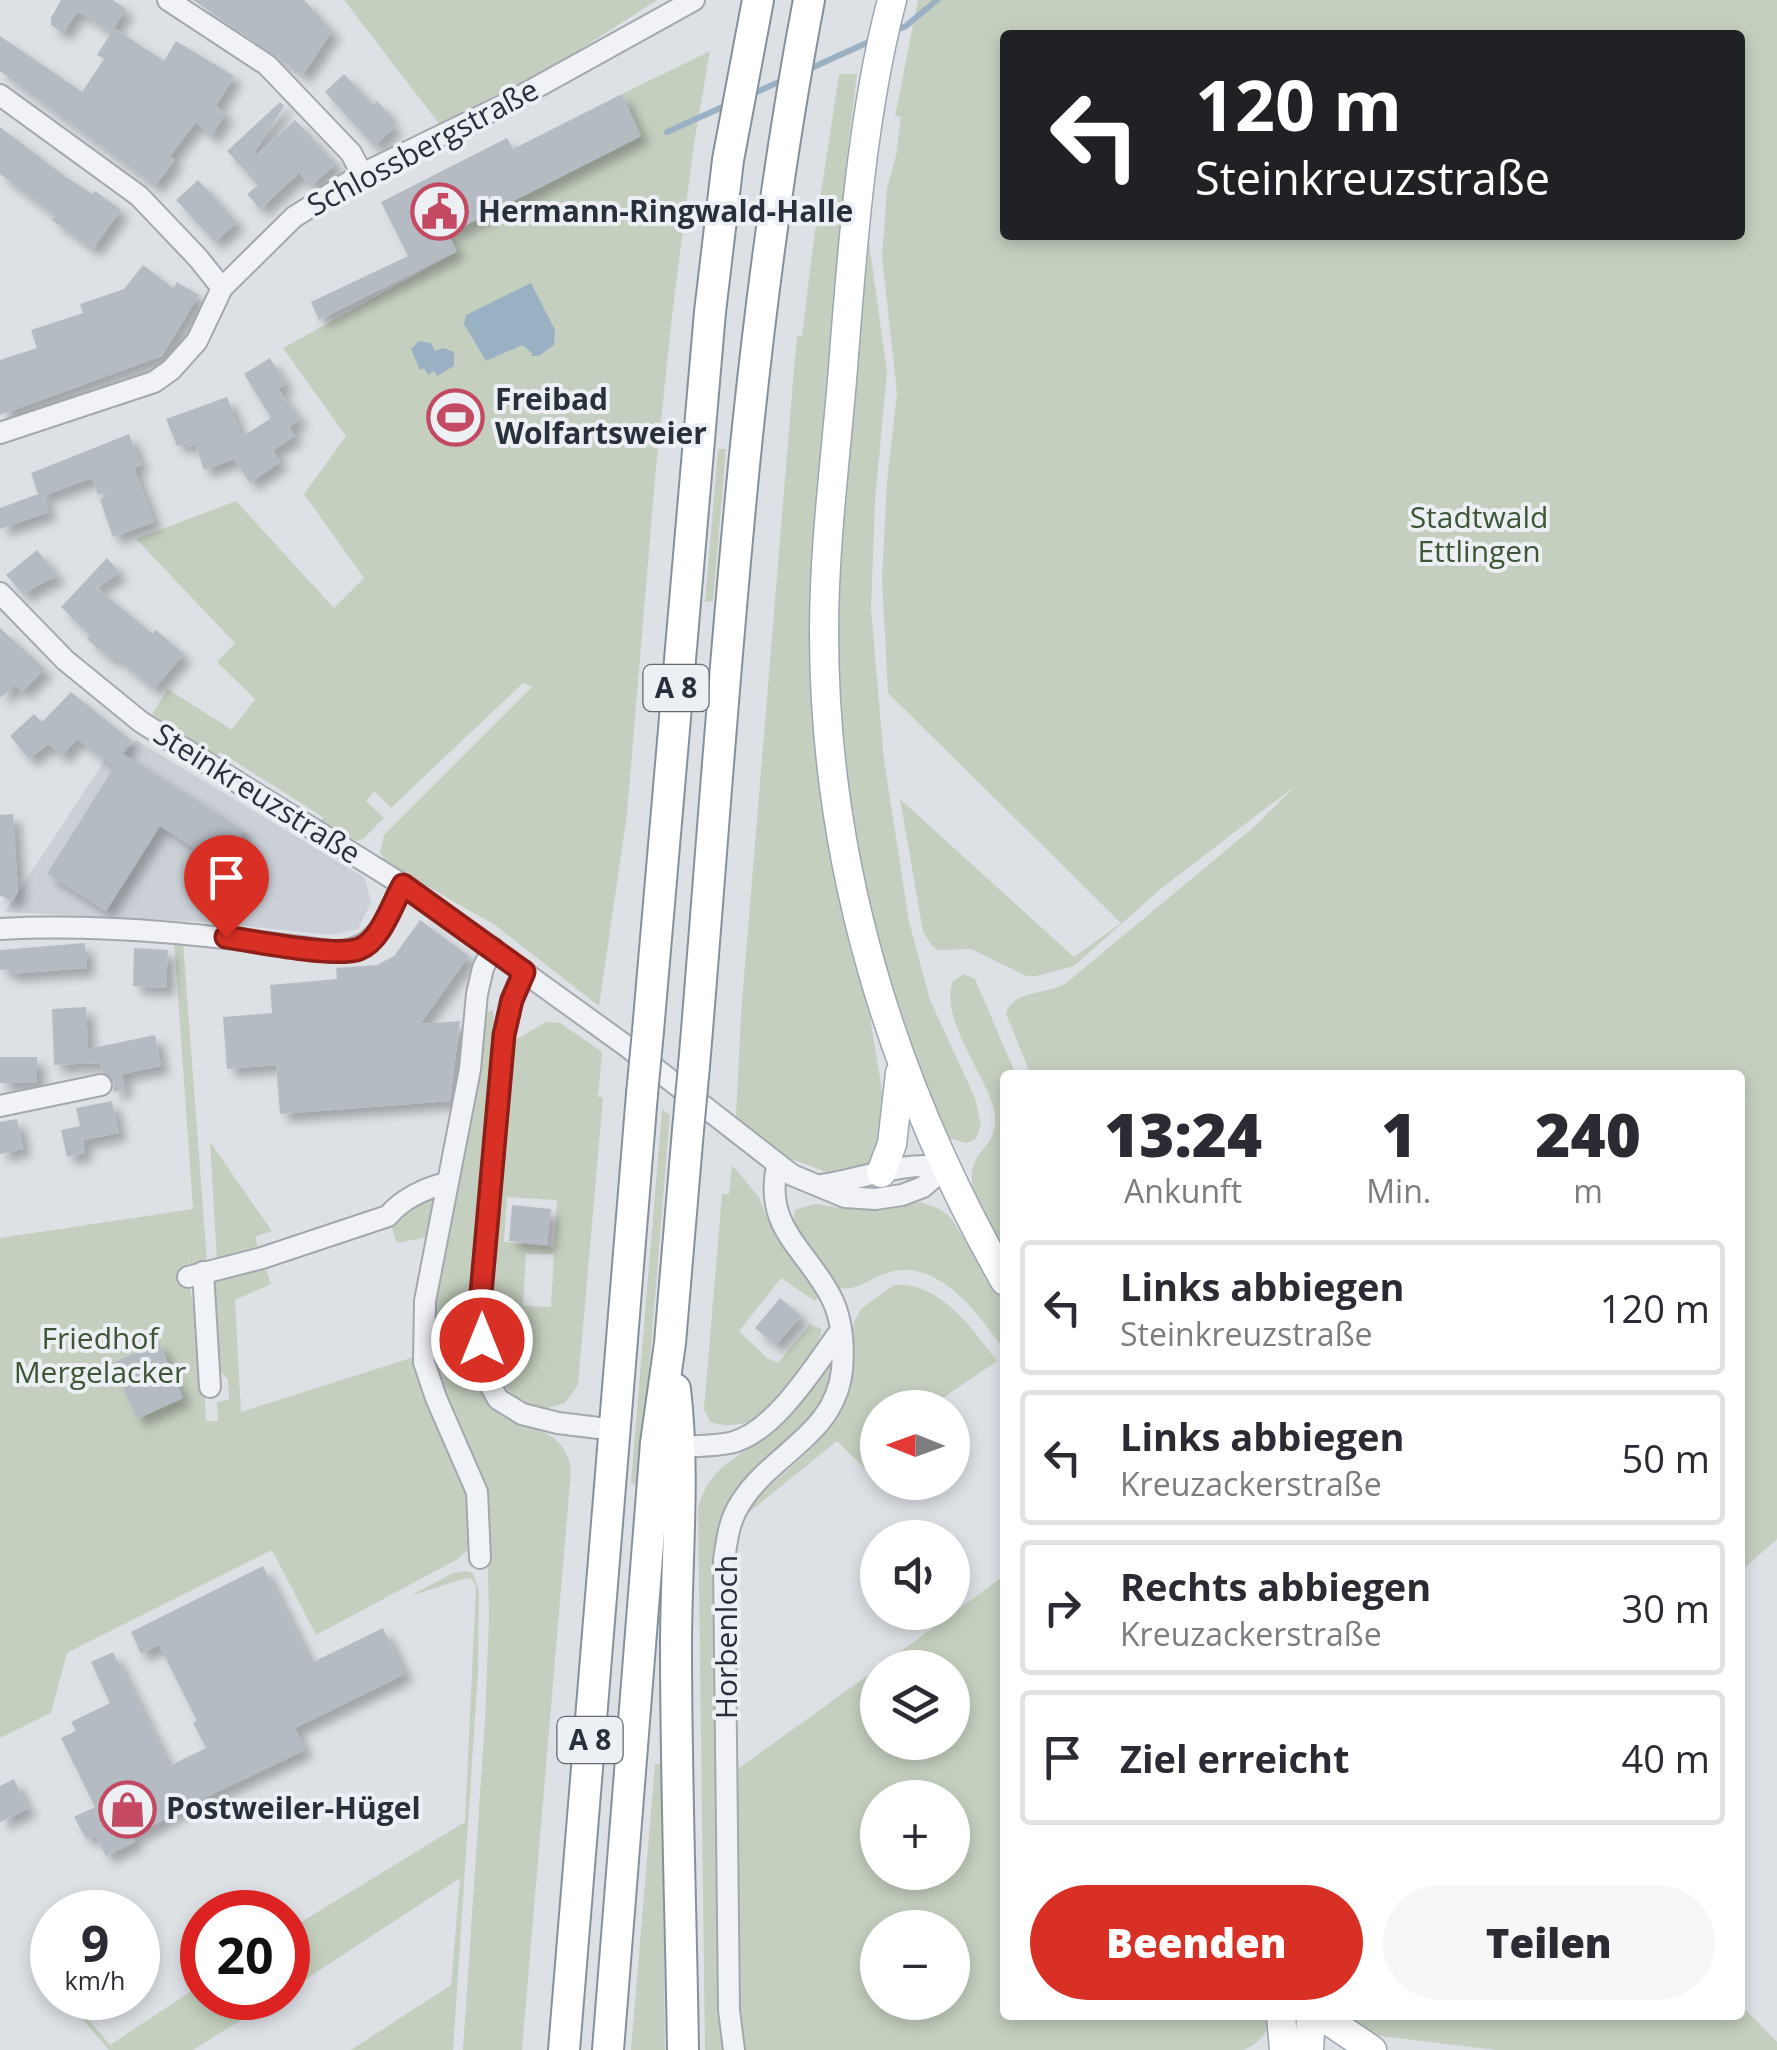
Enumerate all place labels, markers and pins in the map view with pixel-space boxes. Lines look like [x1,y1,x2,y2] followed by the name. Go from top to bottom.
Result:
[409,182,469,242] public building icon: Hermann-Ringwald-Halle
[478,190,853,231] place label: Hermann-Ringwald-Halle
[495,378,707,453] place label: Freibad Wolfartsweier
[426,387,486,447] sports icon: Freibad Wolfartsweier
[184,835,269,938] pin
[97,1779,157,1839] shop icon: Postweiler-Hügel
[166,1787,421,1828] place label: Postweiler-Hügel

